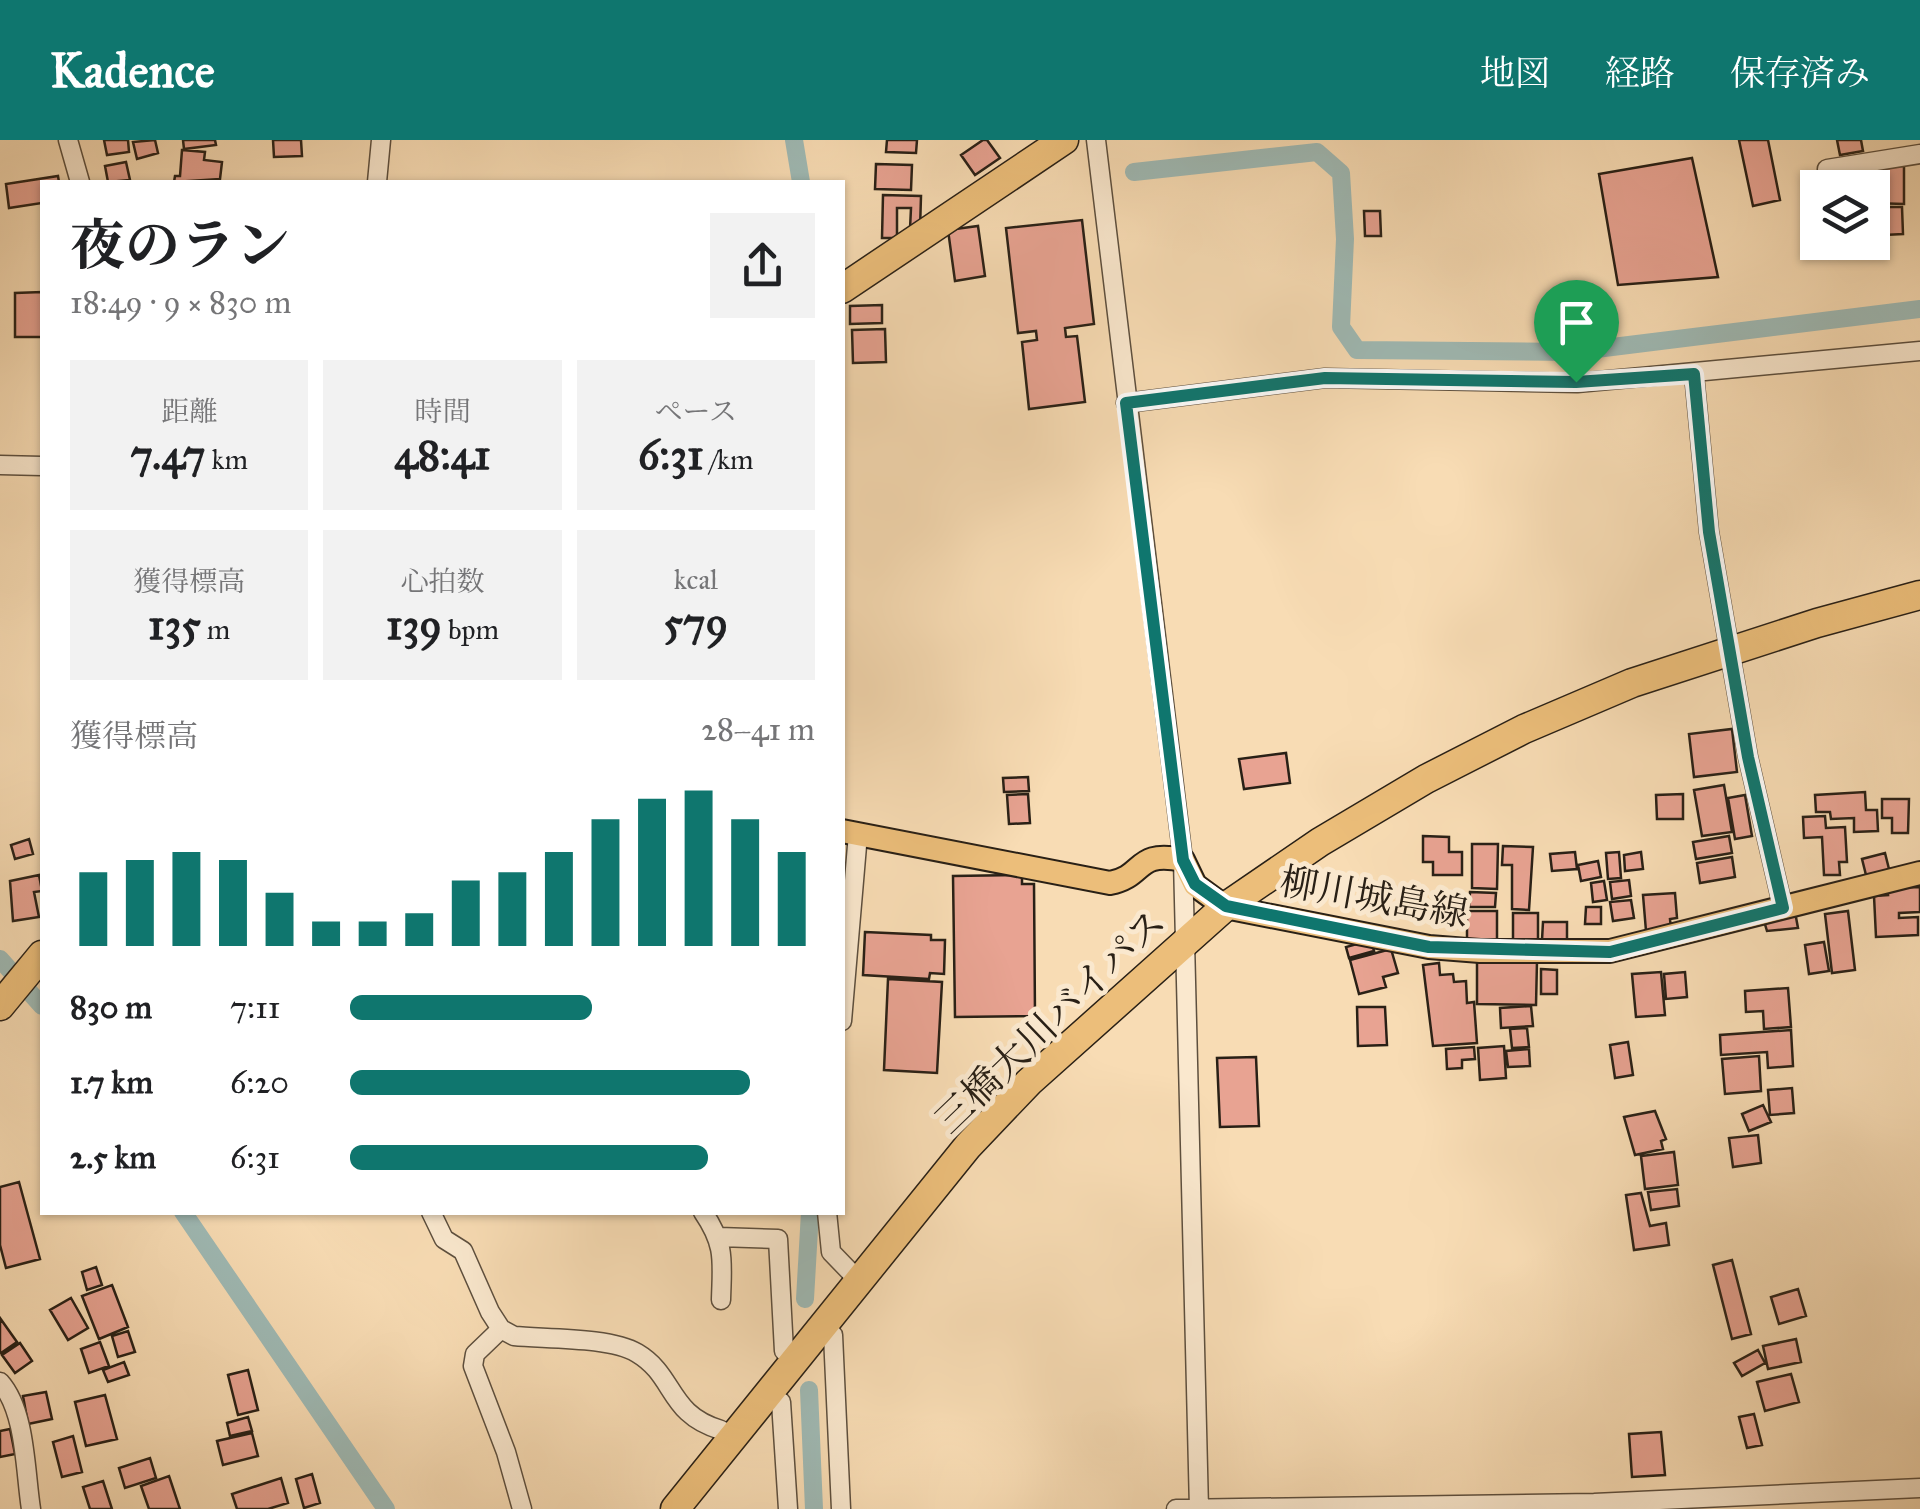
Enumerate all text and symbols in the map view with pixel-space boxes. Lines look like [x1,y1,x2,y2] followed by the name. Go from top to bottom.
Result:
[50,41,215,100] text: Kadence
[1480,52,1550,95] text: 地図
[1605,52,1675,95] text: 経路
[1730,52,1870,95] text: 保存済み
[1800,170,1890,260] map controls
[1800,170,1890,260] button: layers
[70,212,290,279] text: 夜のラン
[710,213,815,318] button: share
[1534,280,1619,383] pin
[70,283,291,322] text: 18:49 · 9 × 830 m
[1549,295,1604,350] icon: arrive
[161,394,217,429] text: 距離
[414,394,471,429] text: 時間
[655,394,737,429] text: ペース
[130,429,205,481] text: 7.47
[394,429,491,481] text: 48:41
[638,429,704,481] text: 6:31
[205,442,248,477] text: km
[704,442,754,477] text: /km
[674,562,718,597] text: kcal
[133,564,245,599] text: 獲得標高
[400,564,485,599] text: 心拍数
[664,597,728,649] text: 579
[148,599,201,651] text: 135
[386,599,442,651] text: 139
[201,612,230,647] text: m
[442,612,499,647] text: bpm
[701,710,815,749] text: 28–41 m
[70,717,198,756] text: 獲得標高
[1276,858,1472,936] street label: 柳川城島線
[925,899,1175,1143] street label: 三橋大川バイパス
[70,988,152,1027] text: 830 m
[230,988,280,1027] text: 7:11
[70,1063,153,1102] text: 1.7 km
[230,1063,289,1102] text: 6:20
[70,1138,156,1177] text: 2.5 km
[230,1138,280,1177] text: 6:31

